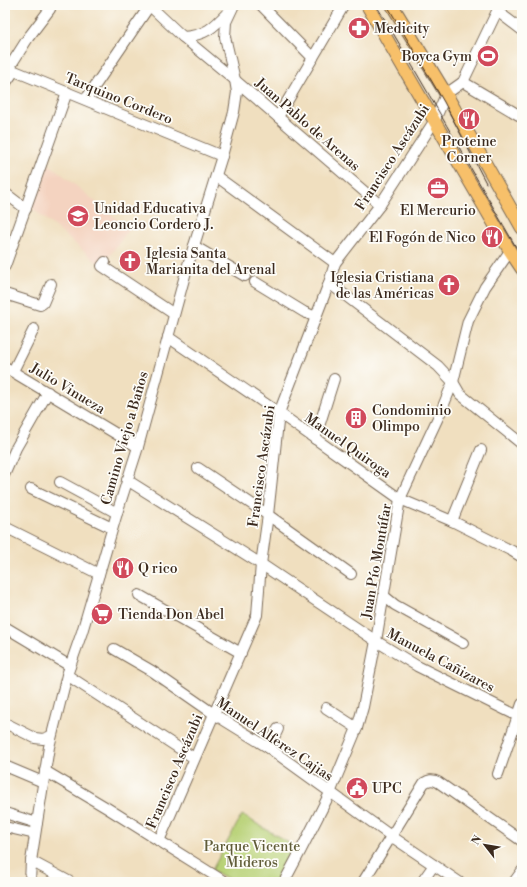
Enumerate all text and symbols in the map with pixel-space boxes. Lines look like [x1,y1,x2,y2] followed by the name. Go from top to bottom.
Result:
[346,15,372,41] pharmacy icon: Medicity
[374,20,429,38] place label: Medicity
[475,43,501,69] sports icon: Boyca Gym
[401,48,472,66] place label: Boyca Gym
[62,69,175,129] street label: Tarquino Cordero
[250,74,364,175] street label: Juan Pablo de Arenas
[352,101,434,214] street label: Francisco Ascázubi
[456,106,482,132] restaurant icon: Proteine Corner
[441,133,497,167] place label: Proteine Corner
[425,175,451,201] office icon: El Mercurio
[94,200,213,234] place label: Unidad Educativa Leoncio Cordero J.
[400,202,476,220] place label: El Mercurio
[65,203,91,229] school or university icon: Unidad Educativa Leoncio Cordero J.
[479,224,505,250] restaurant icon: El Fogón de Nico
[369,229,476,247] place label: El Fogón de Nico
[146,245,276,279] place label: Iglesia Santa Marianita del Arenal
[117,248,143,274] church icon: Iglesia Santa Marianita del Arenal
[331,269,435,303] place label: Iglesia Cristiana de las Américas
[436,272,462,298] church icon: Iglesia Cristiana de las Américas
[26,359,109,419] street label: Julio Vinueza
[97,369,153,507] street label: Camino Viejo a Baños
[372,402,451,436] place label: Condominio Olimpo
[244,403,280,528] street label: Francisco Ascázubi
[343,405,369,431] building icon: Condominio Olimpo
[301,409,395,483] street label: Manuel Quiroga
[358,502,396,621] street label: Juan Pío Montúfar
[110,555,136,581] restaurant icon: Q rico
[138,560,178,578] place label: Q rico
[89,601,115,627] supermarket icon: Tienda Don Abel
[118,606,224,624] place label: Tienda Don Abel
[384,625,498,697] street label: Manuela Cañizares
[213,694,336,786] street label: Manuel Alferez Cajias
[143,711,207,832] street label: Francisco Ascázubi
[344,775,370,801] public building icon: UPC
[372,780,402,798] place label: UPC
[465,825,505,865] north arrow
[469,833,486,848] text: N
[204,838,300,872] park label: Parque Vicente Mideros

